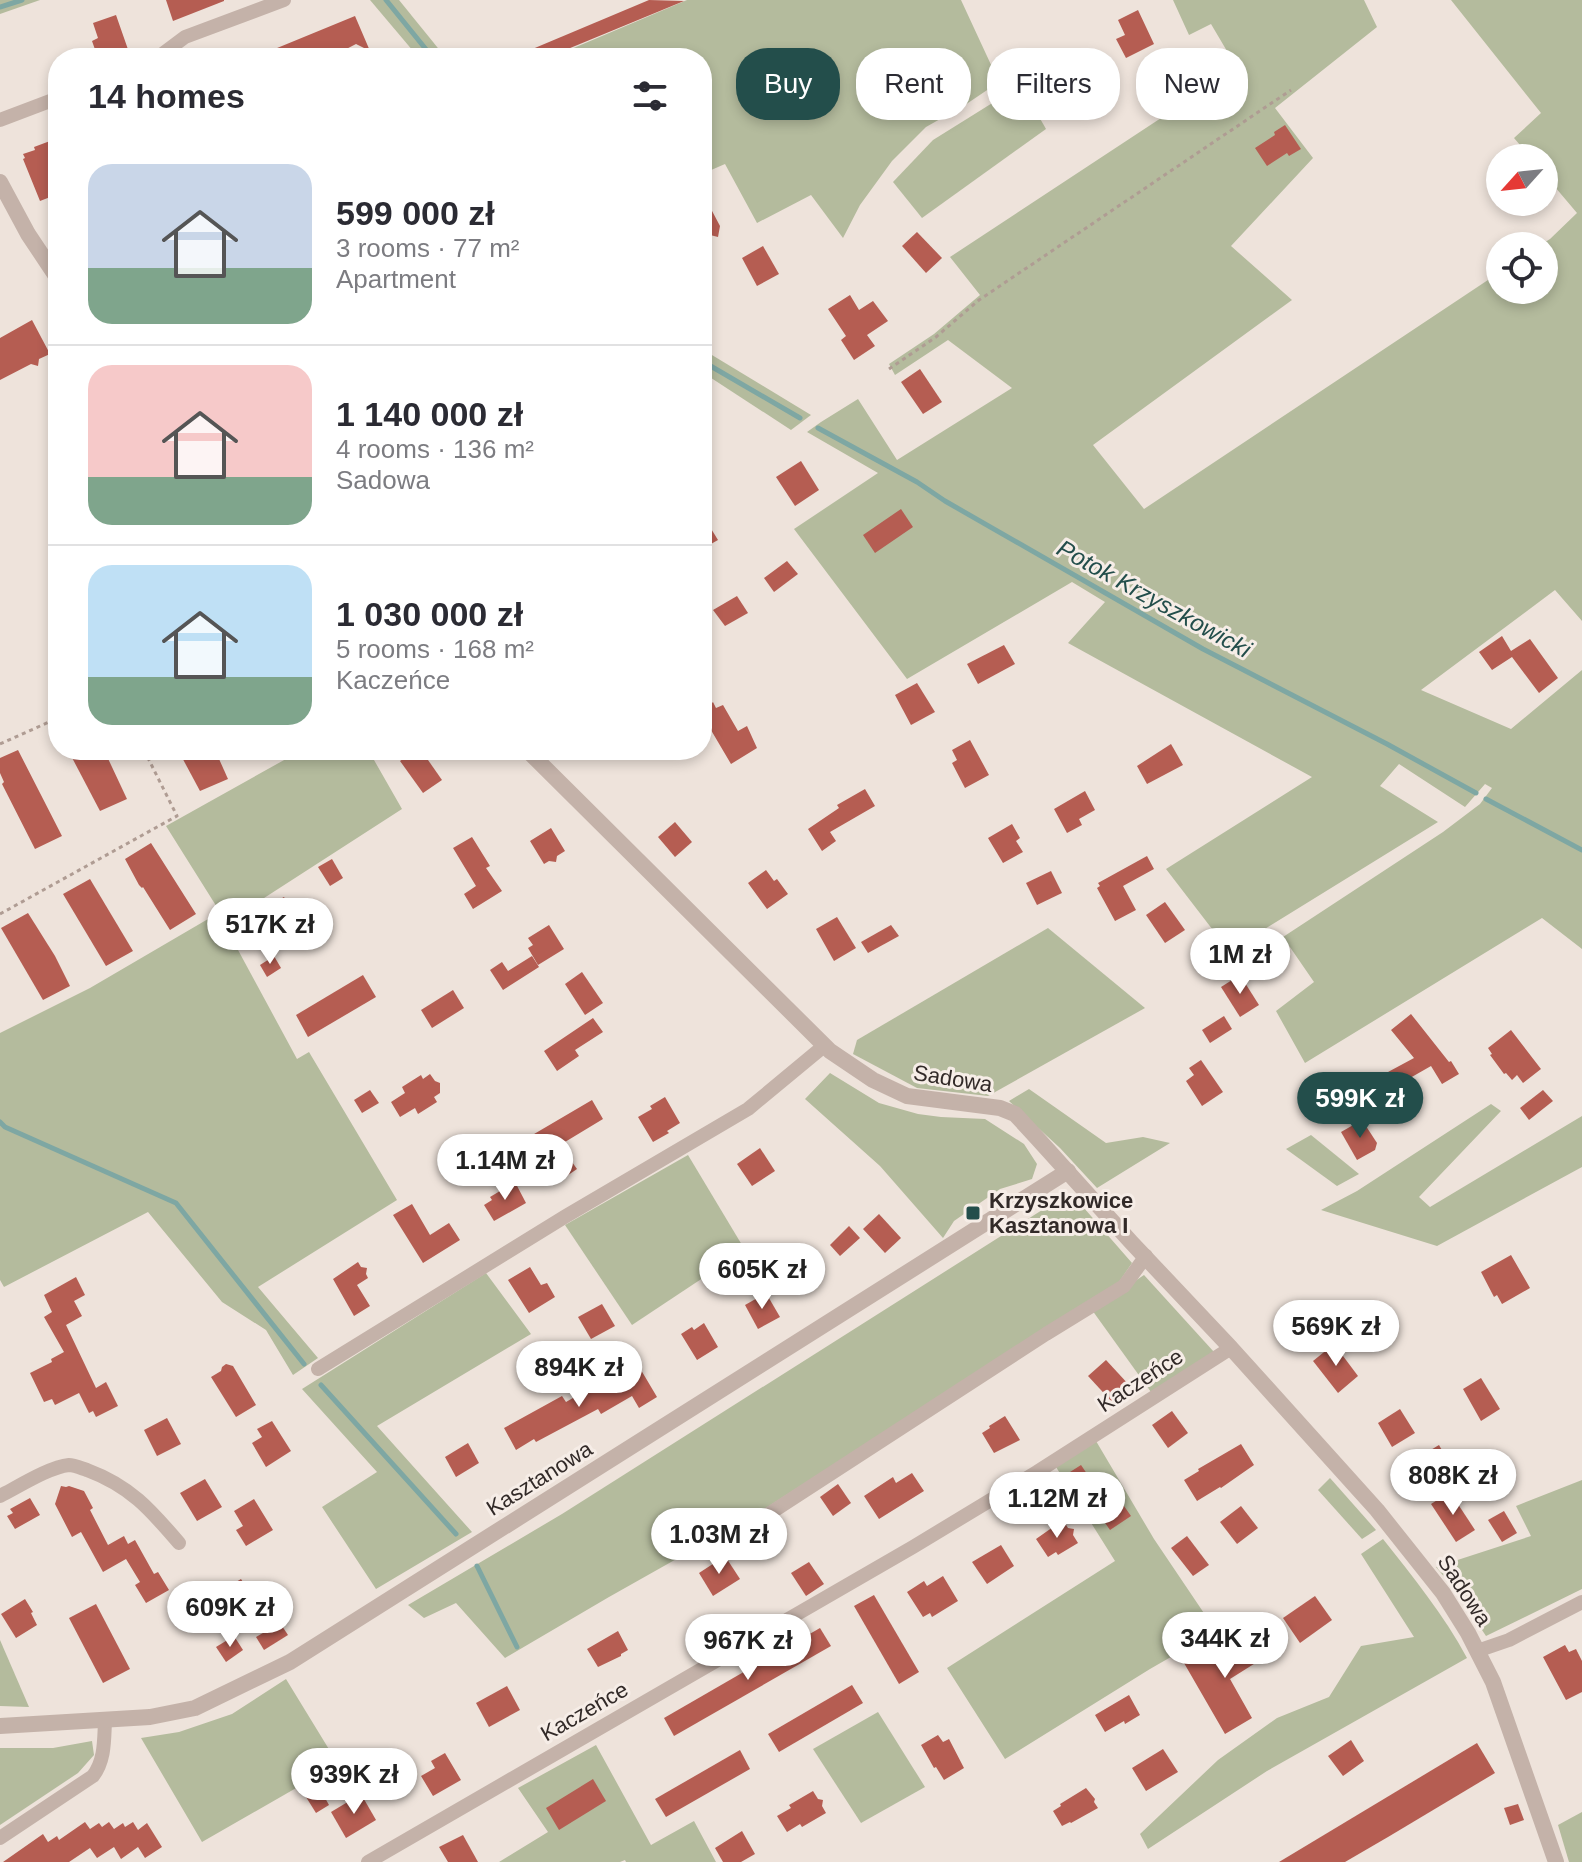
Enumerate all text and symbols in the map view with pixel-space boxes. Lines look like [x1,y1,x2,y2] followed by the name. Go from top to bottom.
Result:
[736,48,840,120] chip: Buy
[856,48,971,120] chip: Rent
[987,48,1120,120] chip: Filters
[1136,48,1248,120] chip: New
[628,74,672,118] icon: filters
[88,77,245,115] text: 14 homes
[1486,144,1558,216] north arrow
[1486,144,1558,304] map controls
[336,194,495,232] text: 599 000 zł
[152,196,248,292] icon: home
[1486,232,1558,304] button: locate
[336,233,520,263] text: 3 rooms · 77 m²
[336,264,456,294] text: Apartment
[336,395,523,433] text: 1 140 000 zł
[152,397,248,493] icon: home
[336,434,534,464] text: 4 rooms · 136 m²
[336,465,430,495] text: Sadowa
[1053,534,1256,663] water label: Potok Krzyszkowicki
[336,595,523,633] text: 1 030 000 zł
[152,597,248,693] icon: home
[336,634,534,664] text: 5 rooms · 168 m²
[336,665,450,695] text: Kaczeńce
[196,898,344,966] pin: 517K zł
[225,909,315,939] text: 517K zł
[1184,928,1296,996] pin: 1M zł
[1208,939,1272,969] text: 1M zł
[912,1060,995,1097] street label: Sadowa
[1286,1072,1434,1140] pin: 599K zł
[1315,1083,1405,1113] text: 599K zł
[422,1134,588,1202] pin: 1.14M zł
[455,1145,555,1175] text: 1.14M zł
[989,1188,1133,1238] place label: Krzyszkowice Kasztanowa I
[964,1204,982,1222] marker: Krzyszkowice Kasztanowa I
[688,1243,836,1311] pin: 605K zł
[717,1254,807,1284] text: 605K zł
[1262,1300,1410,1368] pin: 569K zł
[1291,1311,1381,1341] text: 569K zł
[505,1341,653,1409] pin: 894K zł
[1093,1344,1188,1417] street label: Kaczeńce
[534,1352,624,1382] text: 894K zł
[482,1436,597,1521] street label: Kasztanowa
[1379,1449,1527,1517] pin: 808K zł
[1408,1460,1498,1490] text: 808K zł
[974,1472,1140,1540] pin: 1.12M zł
[1007,1483,1107,1513] text: 1.12M zł
[636,1508,802,1576] pin: 1.03M zł
[669,1519,769,1549] text: 1.03M zł
[1432,1550,1497,1631] street label: Sadowa
[156,1581,304,1649] pin: 609K zł
[185,1592,275,1622] text: 609K zł
[1151,1612,1299,1680] pin: 344K zł
[674,1614,822,1682] pin: 967K zł
[1180,1623,1270,1653] text: 344K zł
[703,1625,793,1655] text: 967K zł
[536,1676,632,1746] street label: Kaczeńce
[280,1748,428,1816] pin: 939K zł
[309,1759,399,1789] text: 939K zł

